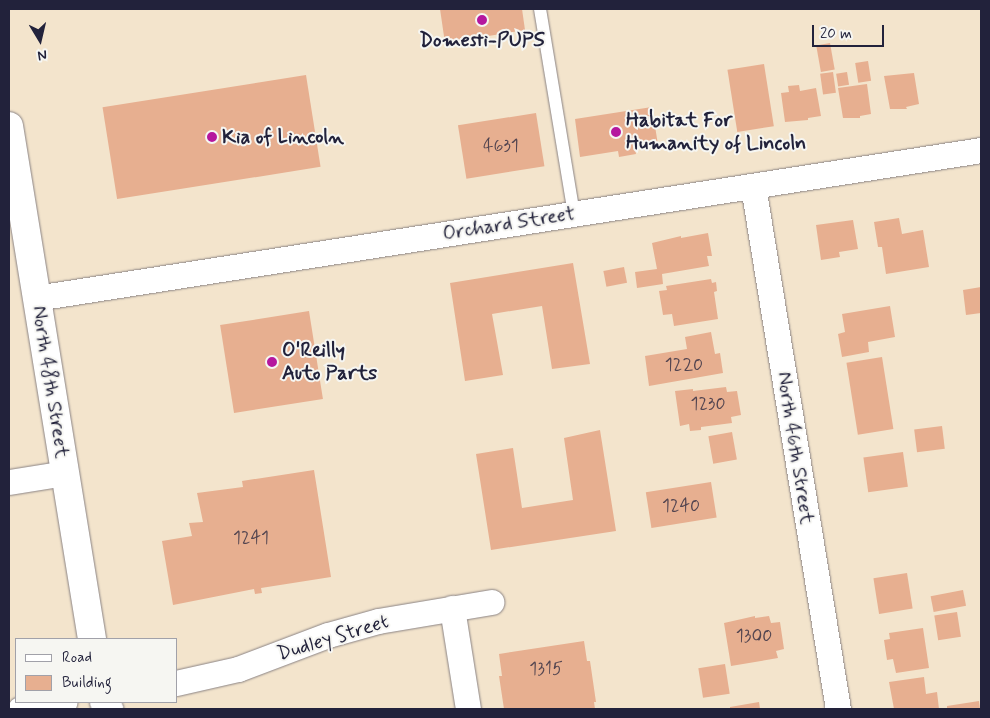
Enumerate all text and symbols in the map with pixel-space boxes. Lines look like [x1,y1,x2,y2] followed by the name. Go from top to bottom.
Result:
[476,14,488,26] marker: Domesti-PUPS
[15,15,65,65] north arrow
[815,15,888,47] scale bar
[820,24,852,44] text: 20 m
[419,28,545,52] place label: Domesti-PUPS
[36,45,48,64] text: N
[626,108,808,155] place label: Habitat For Humanity of Lincoln
[222,125,339,149] place label: Kia of Lincoln
[610,126,622,138] marker: Habitat For Humanity of Lincoln
[206,131,218,143] marker: Kia of Lincoln
[483,135,519,157] house number: 4631
[442,202,576,246] street label: Orchard Street
[26,304,74,460] street label: North 48th Street
[282,339,373,386] place label: O'Reilly Auto Parts
[665,354,703,376] house number: 1220
[266,356,278,368] marker: O'Reilly Auto Parts
[771,370,819,526] street label: North 46th Street
[691,393,725,415] house number: 1230
[662,495,700,517] house number: 1240
[233,527,269,549] house number: 1241
[273,609,393,667] street label: Dudley Street
[736,625,772,647] house number: 1300
[15,638,178,703] legend
[62,648,92,668] text: Road
[529,658,563,680] house number: 1315
[62,673,112,693] text: Building

